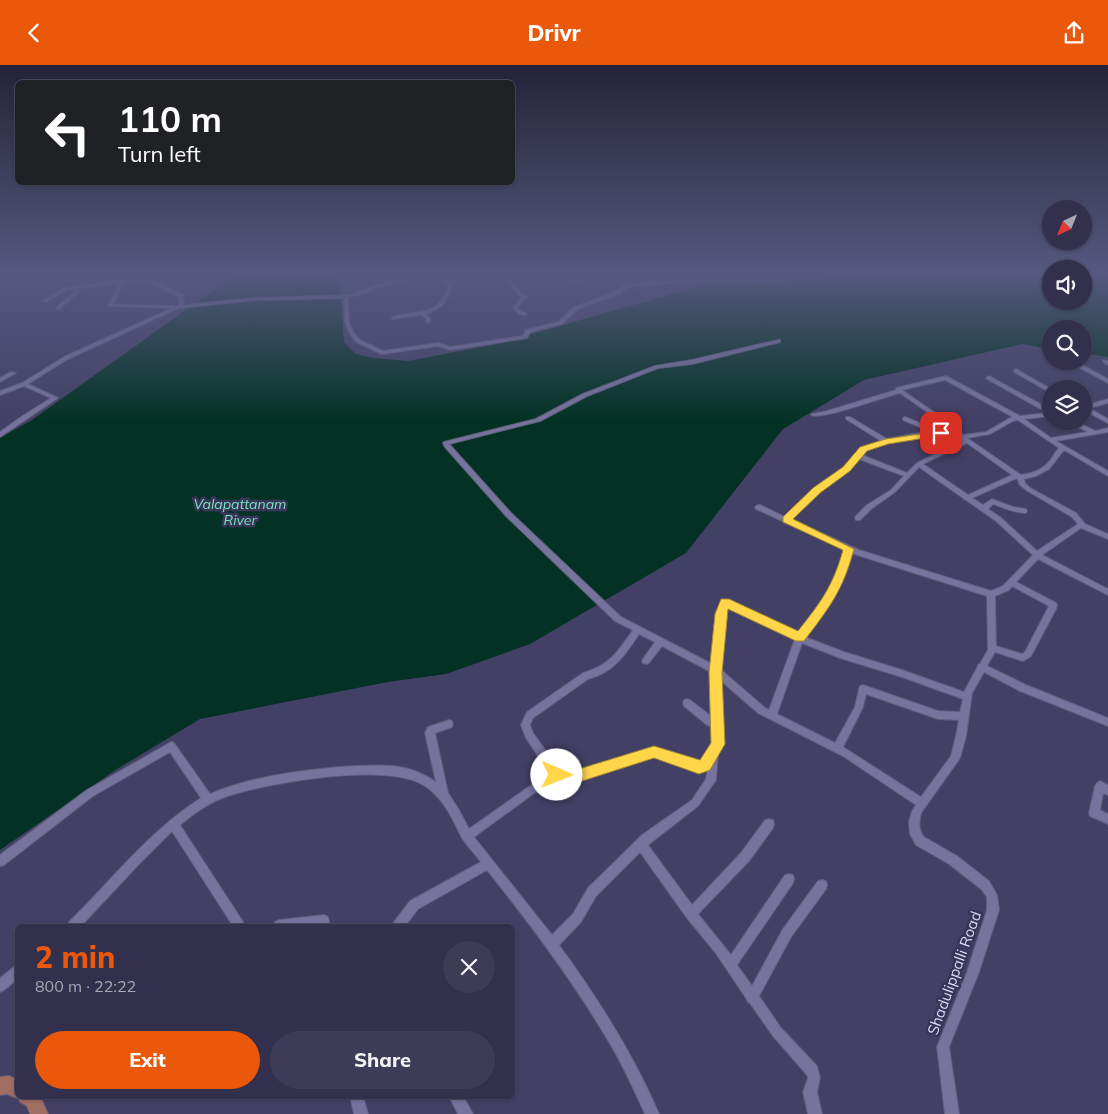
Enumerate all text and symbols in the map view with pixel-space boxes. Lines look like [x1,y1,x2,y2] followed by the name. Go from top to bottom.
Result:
[20,19,48,47] icon: back
[527,19,581,47] text: Drivr
[1060,19,1088,47] icon: share
[118,97,222,141] text: 110 m
[35,100,100,165] icon: left
[118,140,201,168] text: Turn left
[1042,200,1092,250] north arrow
[1042,200,1092,430] map controls
[1042,260,1092,310] button: sound
[1042,320,1092,370] button: search
[1042,380,1092,430] button: layers
[920,412,962,454] pin
[927,419,955,447] icon: arrive
[194,495,286,529] water label: Valapattanam River
[530,748,582,800] position arrow
[923,909,985,1037] street label: Shadulippalli Road
[35,938,115,976] text: 2 min
[443,941,495,993] button: close
[35,976,136,996] text: 800 m · 22:22
[35,1031,260,1089] button: Exit
[270,1031,495,1089] button: Share

